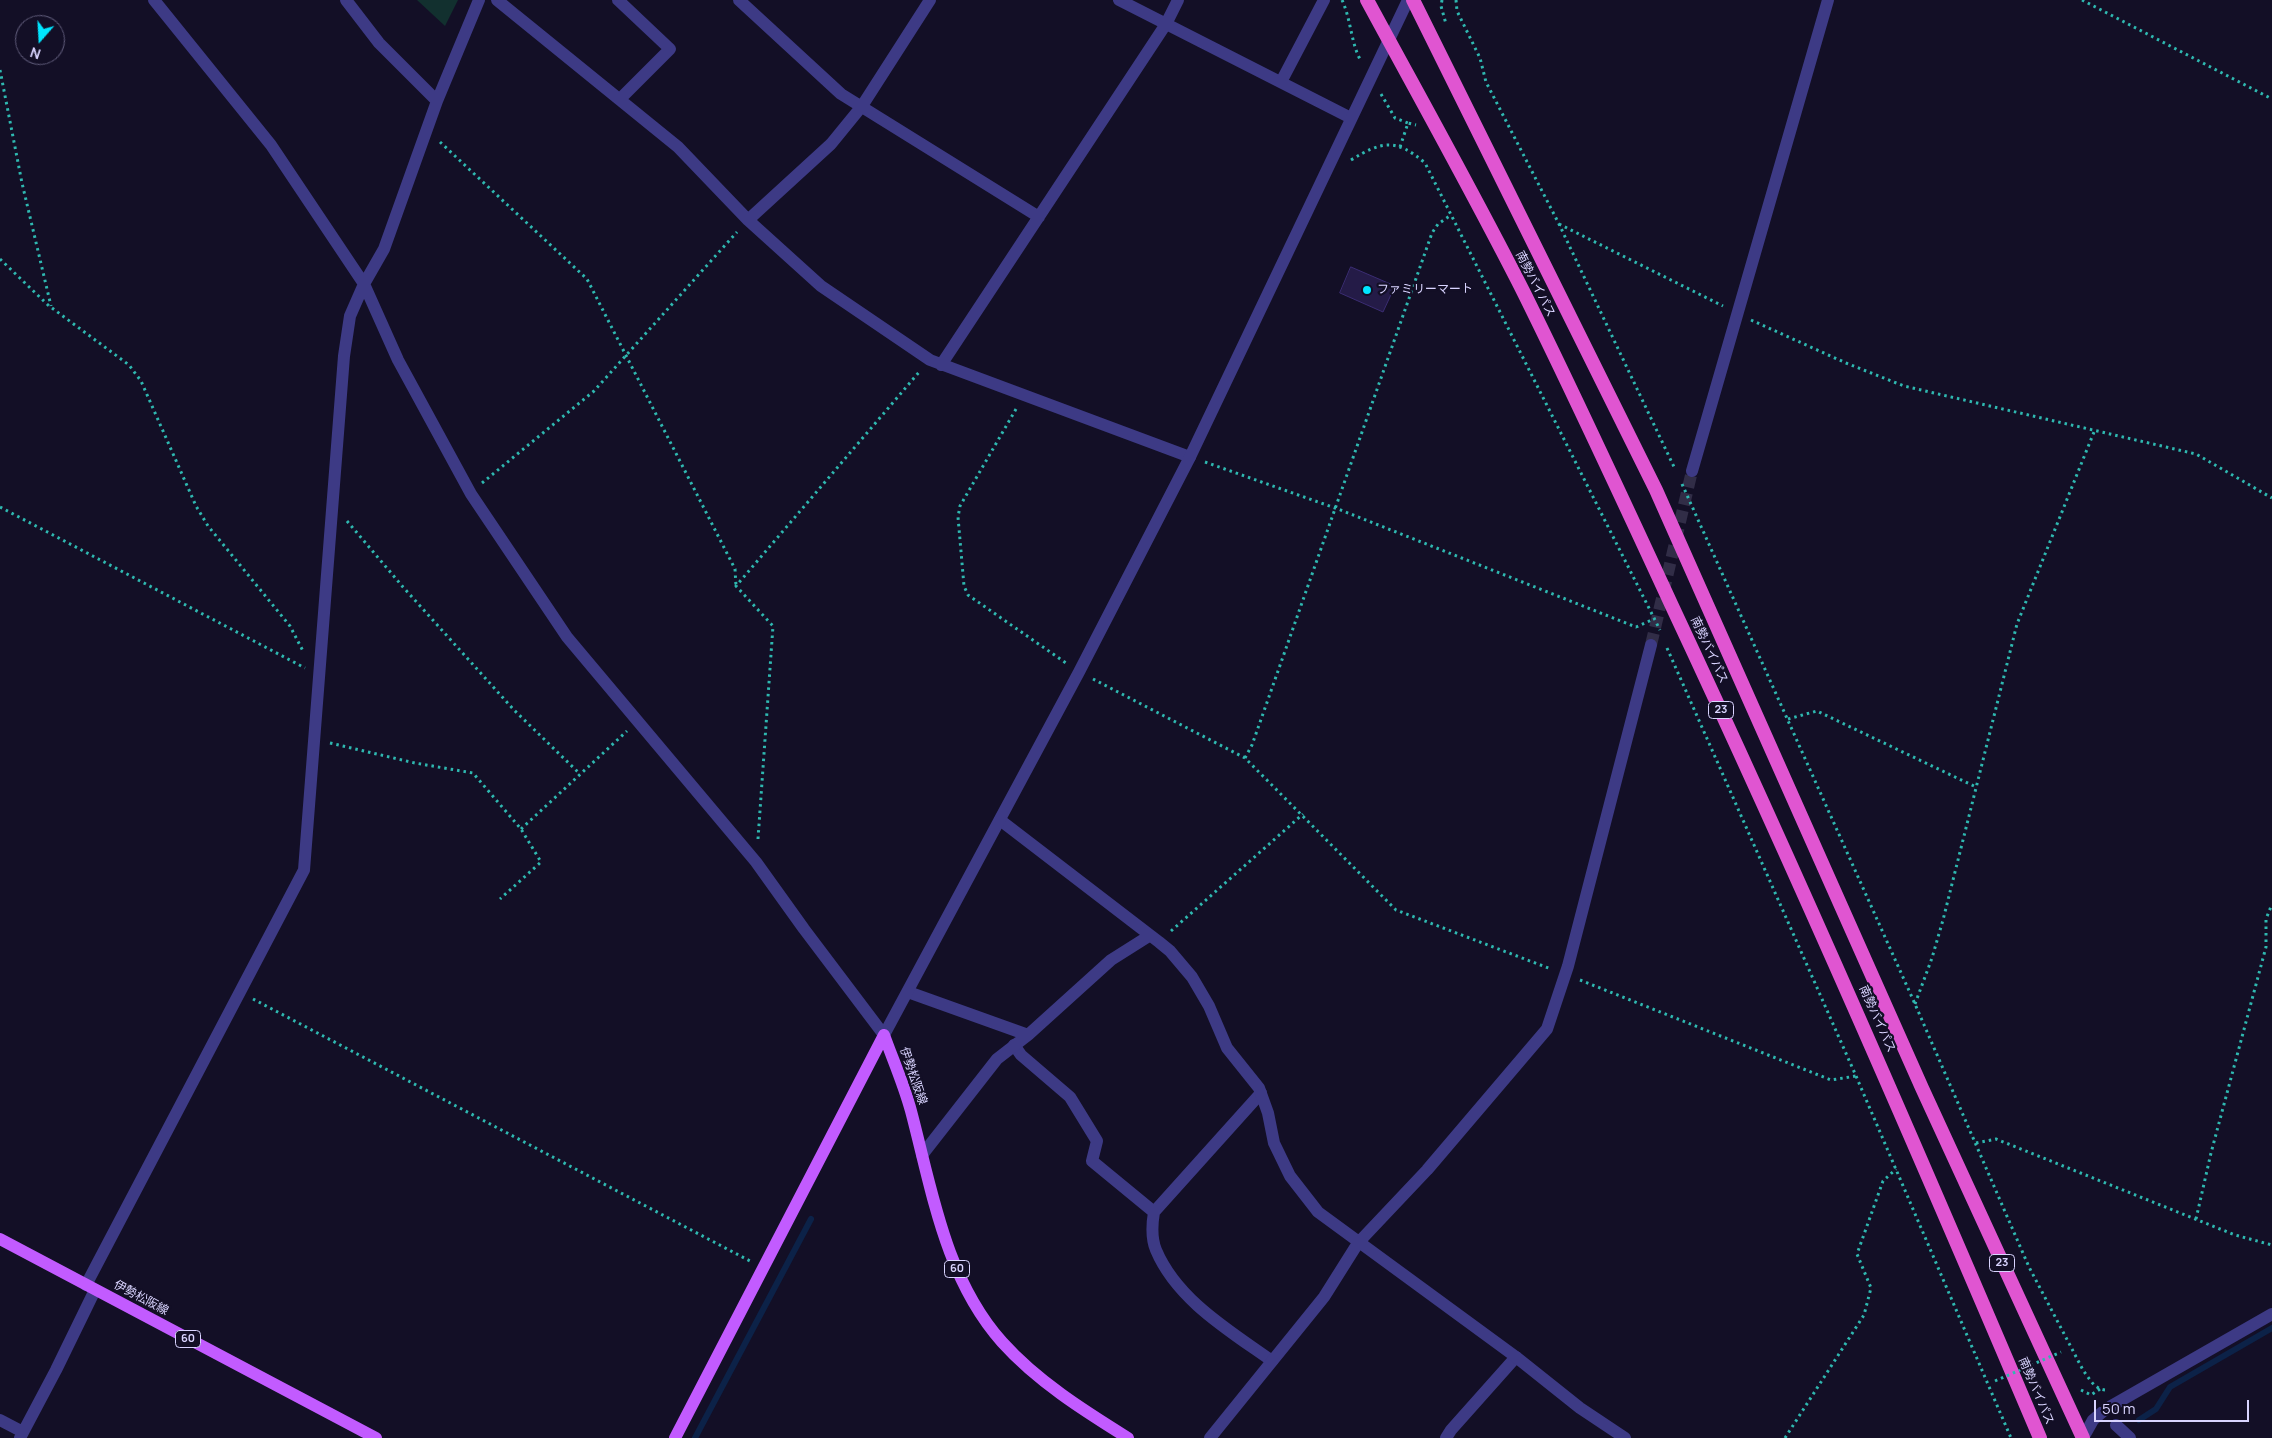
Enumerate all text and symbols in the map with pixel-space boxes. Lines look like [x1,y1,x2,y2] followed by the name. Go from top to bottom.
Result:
[15,15,65,65] north arrow
[27,43,43,64] text: N
[1512,249,1558,319] street label: 南勢バイパス
[1377,283,1473,297] place label: ファミリーマート
[1361,284,1373,296] marker: ファミリーマート
[1687,614,1731,686] street label: 南勢バイパス
[1708,702,1734,718] road number: 23
[1856,983,1898,1055] street label: 南勢バイパス
[896,1045,930,1107] street label: 伊勢松阪線
[1990,1254,2014,1272] road number: 23
[944,1260,970,1278] road number: 60
[111,1278,171,1318] street label: 伊勢松阪線
[176,1330,200,1348] road number: 60
[2015,1355,2057,1427] street label: 南勢バイパス
[2097,1390,2252,1422] scale bar
[2102,1398,2136,1419] text: 50 m

